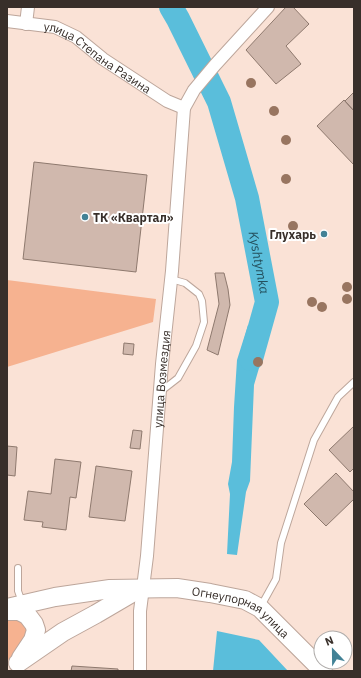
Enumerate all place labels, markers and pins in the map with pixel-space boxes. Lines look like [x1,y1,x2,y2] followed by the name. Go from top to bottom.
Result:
[93,210,174,225] place label: ТК «Квартал»
[80,212,90,222] marker: ТК «Квартал»
[270,227,316,242] place label: Глухарь
[319,229,329,239] marker: Глухарь

